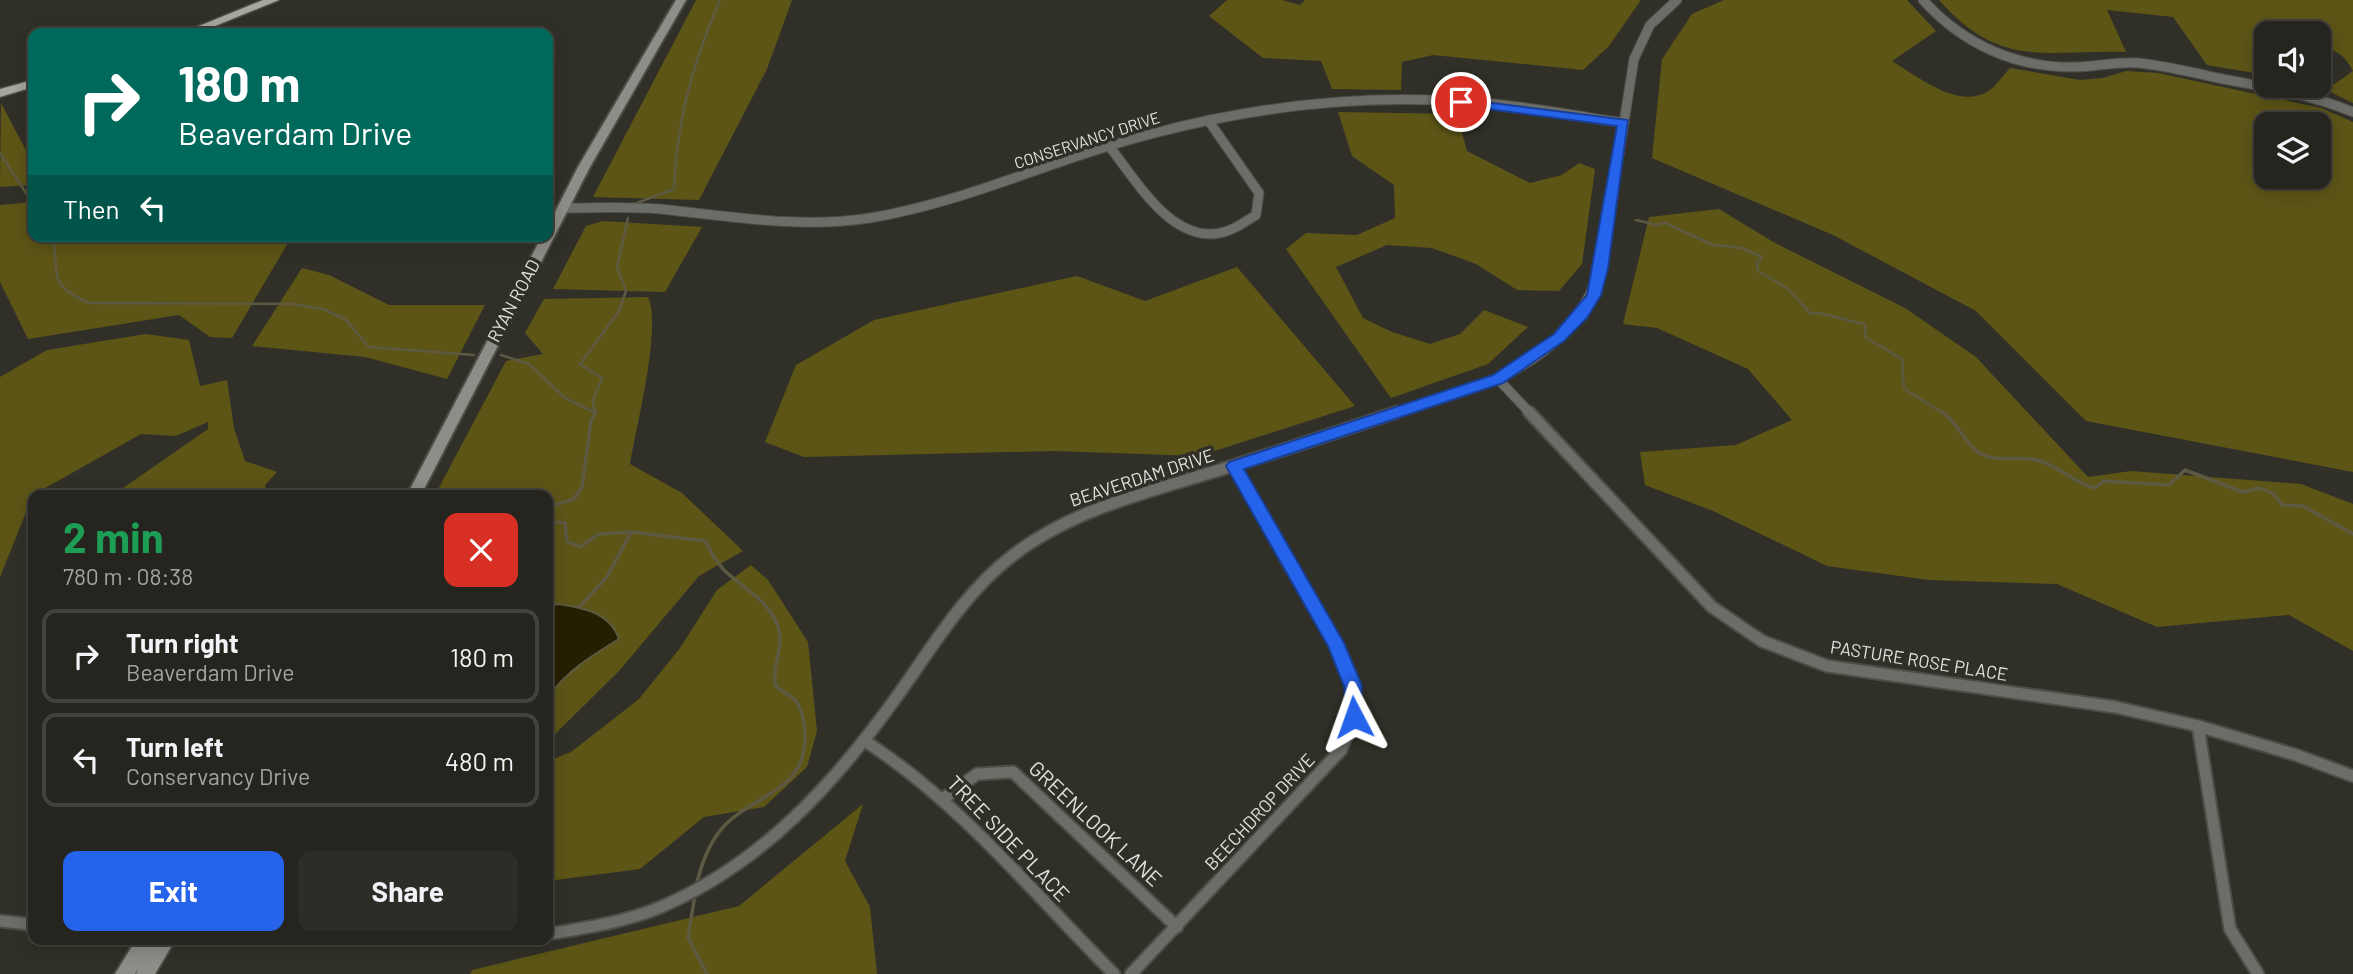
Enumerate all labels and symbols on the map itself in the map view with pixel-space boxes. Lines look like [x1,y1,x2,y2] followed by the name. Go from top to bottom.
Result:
[1431,72,1491,132] pin
[1012,107,1162,172] street label: CONSERVANCY DRIVE
[482,255,544,346] street label: RYAN ROAD
[1067,443,1217,511] street label: BEAVERDAM DRIVE
[1829,635,2009,685] street label: PASTURE ROSE PLACE
[1317,680,1391,754] position arrow
[1200,748,1319,874] street label: BEECHDROP DRIVE
[1024,755,1168,891] street label: GREENLOOK LANE
[943,770,1075,906] street label: TREE SIDE PLACE

